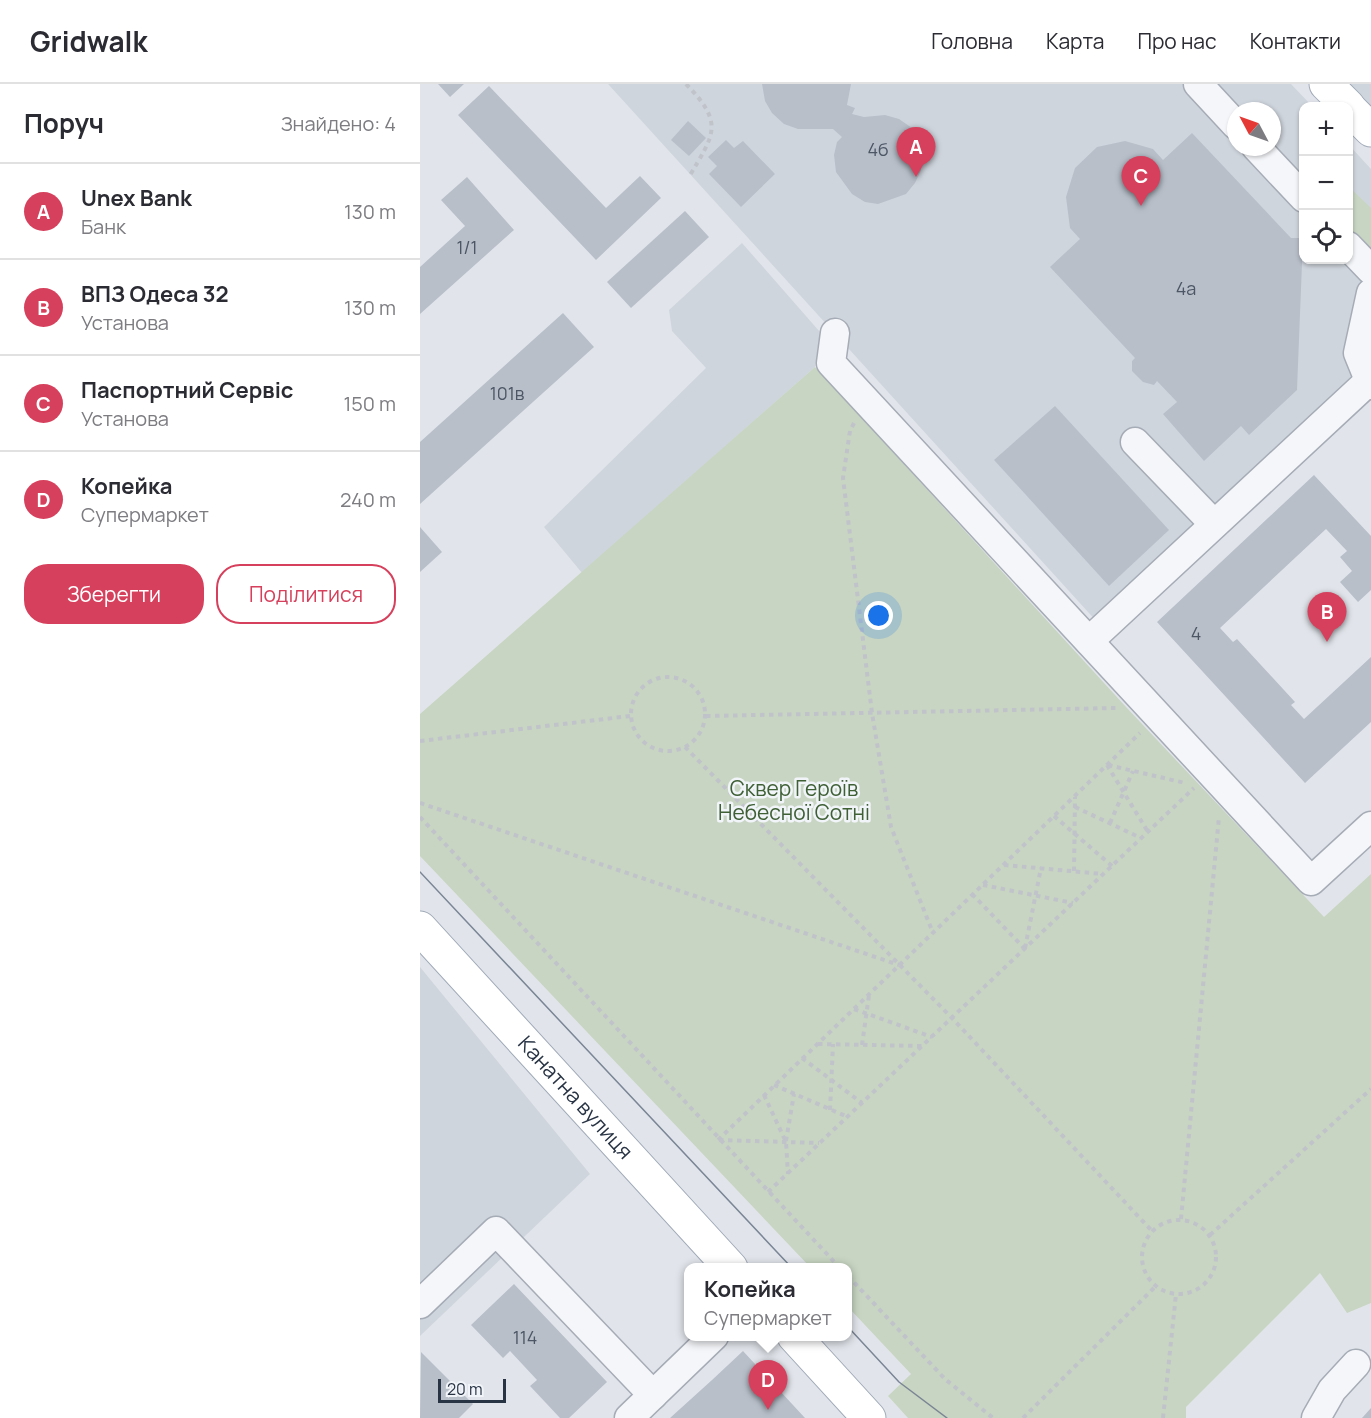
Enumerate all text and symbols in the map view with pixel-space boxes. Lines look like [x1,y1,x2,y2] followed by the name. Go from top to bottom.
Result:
[30,22,147,60] text: Gridwalk
[931,27,1013,55] text: Головна
[1046,27,1104,55] text: Карта
[1137,27,1217,55] text: Про нас
[1250,27,1341,55] text: Контакти
[1227,102,1281,156] north arrow
[1299,102,1353,264] map controls
[1299,102,1353,156] button: +
[24,105,104,141] text: Поруч
[281,110,396,137] text: Знайдено: 4
[896,128,936,177] pin: A
[867,137,889,161] house number: 4б
[1122,156,1160,206] pin: C
[1299,156,1353,210] button: −
[81,183,192,213] text: Unex Bank
[37,198,50,225] text: A
[344,198,396,225] text: 130 m
[1299,210,1353,264] button: locate
[81,213,126,240] text: Банк
[456,235,478,259] house number: 1/1
[1176,276,1196,300] house number: 4а
[81,279,229,309] text: ВПЗ Одеса 32
[37,294,50,321] text: B
[344,294,396,321] text: 130 m
[81,309,169,336] text: Установа
[81,375,294,405] text: Паспортний Сервіс
[490,381,525,405] house number: 101в
[36,390,51,417] text: C
[343,390,396,417] text: 150 m
[81,405,169,432] text: Установа
[81,471,172,501] text: Копейка
[36,486,51,513] text: D
[340,486,396,513] text: 240 m
[81,501,209,528] text: Супермаркет
[24,564,204,624] button: Зберегти
[216,564,396,624] button: Поділитися
[1308,592,1346,642] pin: B
[864,601,893,630] your location
[1191,621,1201,645] house number: 4
[718,774,870,826] park label: Сквер Героїв Небесної Сотні
[512,1029,640,1165] street label: Канатна вулиця
[684,1263,852,1341] popup
[704,1274,796,1304] text: Копейка
[704,1304,832,1331] text: Супермаркет
[513,1325,537,1349] house number: 114
[748,1360,788,1410] pin: D
[438,1376,506,1404] scale bar
[447,1378,483,1400] text: 20 m

